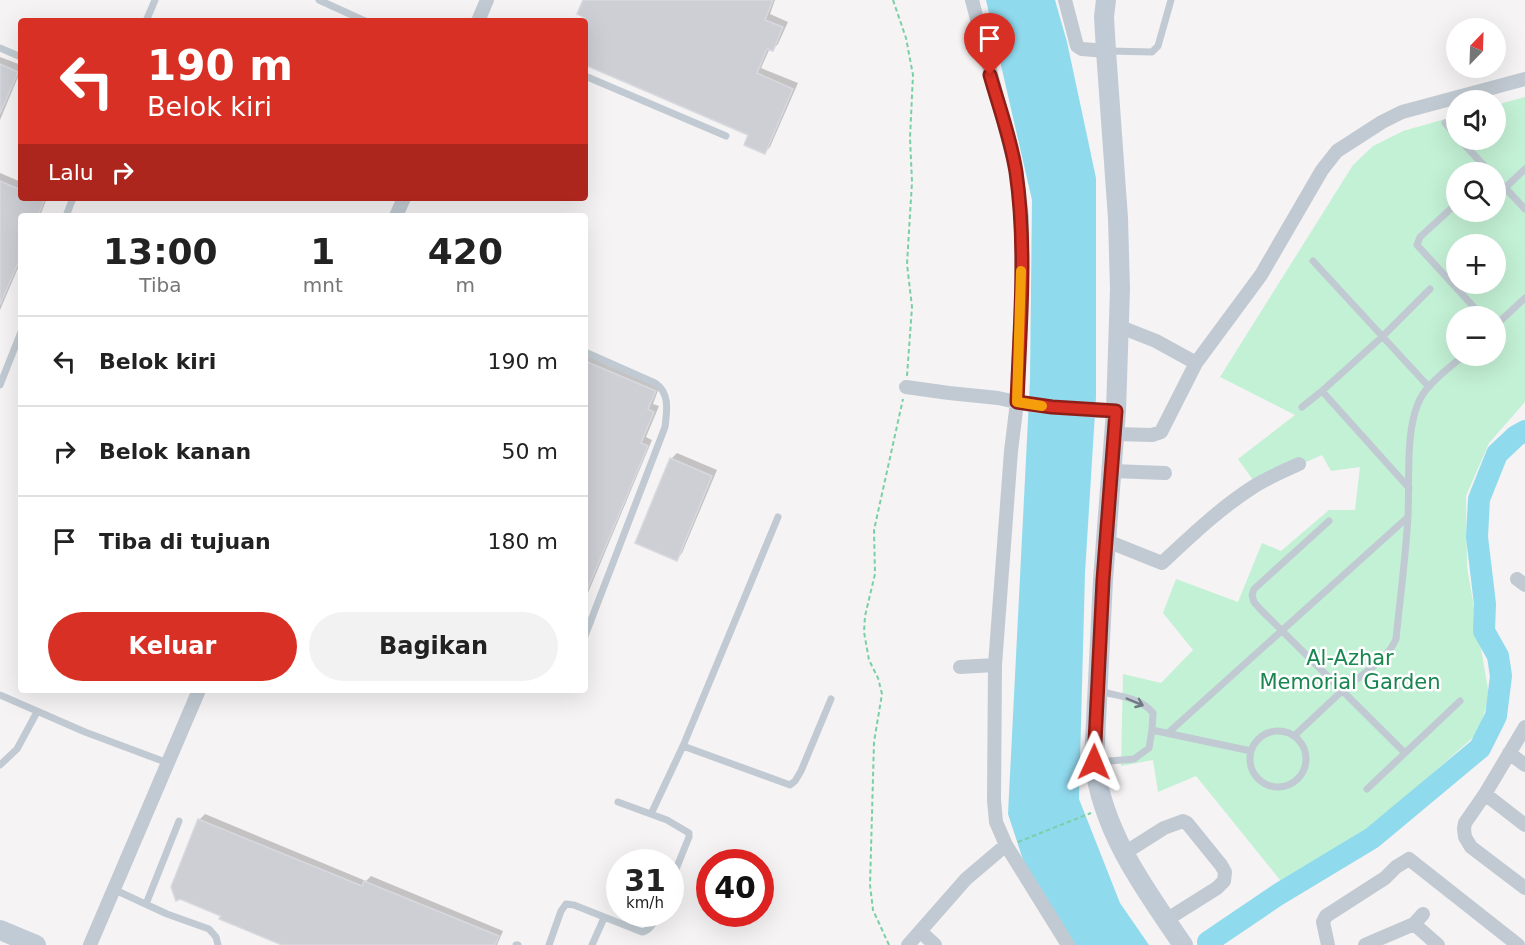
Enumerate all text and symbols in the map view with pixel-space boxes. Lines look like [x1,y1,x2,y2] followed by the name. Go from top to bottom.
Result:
[964,13,1015,75] pin
[1446,18,1506,78] north arrow
[1446,18,1506,366] map controls
[973,22,1006,55] icon: arrive
[147,41,293,90] text: 190 m
[48,42,126,120] icon: left
[1446,90,1506,150] button: sound
[147,91,272,122] text: Belok kiri
[106,156,139,189] icon: right
[48,160,94,185] text: Lalu
[1446,162,1506,222] button: search
[103,231,218,272] text: 13:00
[310,231,335,272] text: 1
[428,231,503,272] text: 420
[1446,234,1506,294] button: +
[139,273,181,297] text: Tiba
[303,273,343,297] text: mnt
[456,273,475,297] text: m
[1446,306,1506,366] button: −
[48,345,81,378] icon: left
[99,349,216,374] text: Belok kiri
[488,349,558,374] text: 190 m
[48,435,81,468] icon: right
[99,439,251,464] text: Belok kanan
[502,439,558,464] text: 50 m
[48,525,81,558] icon: arrive
[99,529,271,554] text: Tiba di tujuan
[488,529,558,554] text: 180 m
[48,612,297,681] button: Keluar
[309,612,558,681] button: Bagikan
[1259,646,1441,694] park label: Al-Azhar Memorial Garden
[1126,697,1144,708] one-way arrow
[1062,730,1126,794] position arrow
[696,849,774,927] speed limit sign: 40
[624,863,666,898] text: 31
[626,894,664,912] text: km/h

